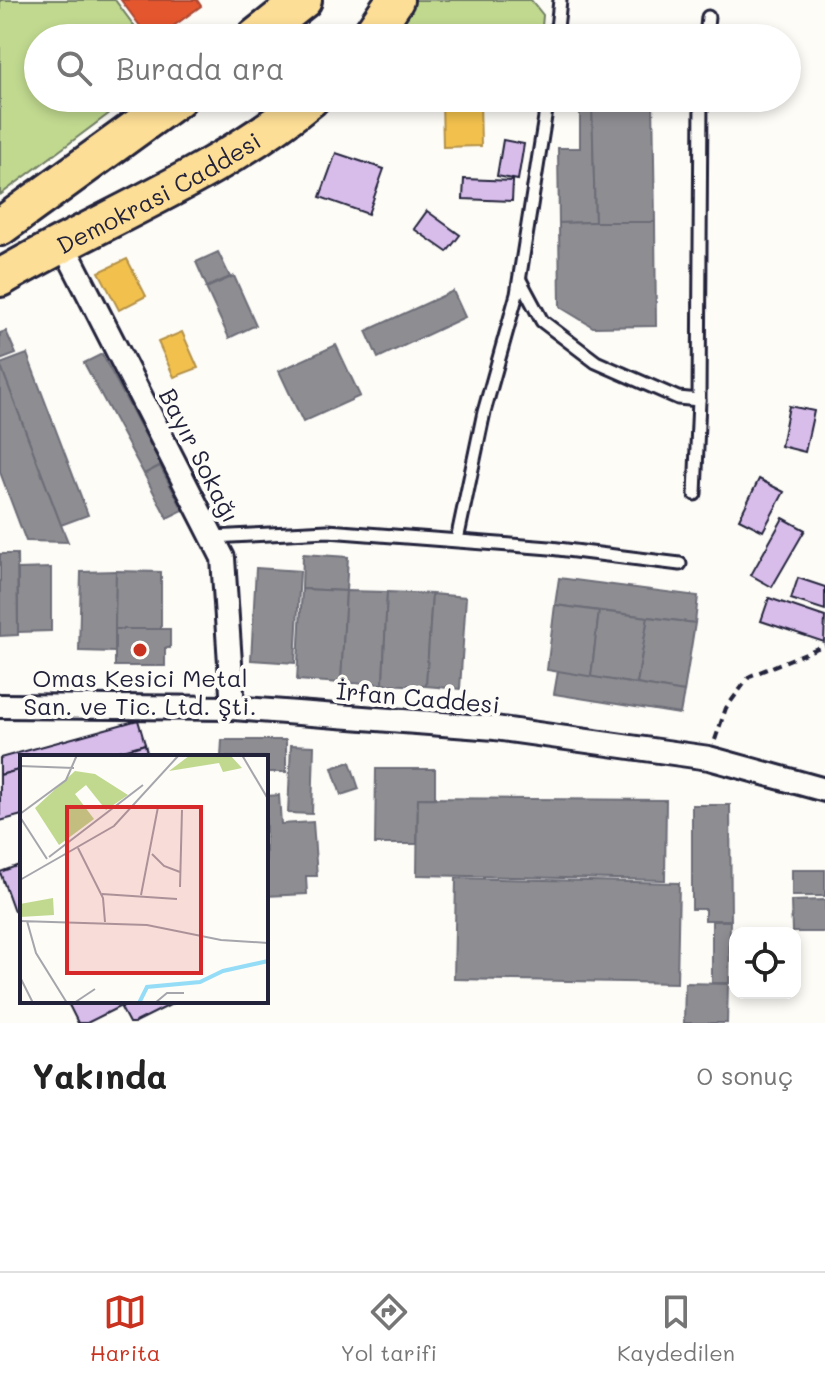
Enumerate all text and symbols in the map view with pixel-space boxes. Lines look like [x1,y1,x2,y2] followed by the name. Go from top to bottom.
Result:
[24,24,801,112] search box
[52,46,96,90] icon: search
[116,48,285,88] text: Burada ara
[51,124,266,260] street label: Demokrasi Caddesi
[153,383,247,527] street label: Bayır Sokağı
[131,641,149,659] marker: Omas Kesici Metal San. ve Tic. Ltd. Şti.
[23,662,257,721] place label: Omas Kesici Metal San. ve Tic. Ltd. Şti.
[335,674,501,720] street label: İrfan Caddesi
[20,755,268,1003] inset map
[729,927,801,999] map controls
[729,927,801,999] button: locate
[32,1053,167,1098] text: Yakında
[697,1058,793,1092] text: 0 sonuç
[90,1290,161,1367] tab: Harita
[340,1290,437,1367] tab: Yol tarifi
[617,1290,735,1367] tab: Kaydedilen

